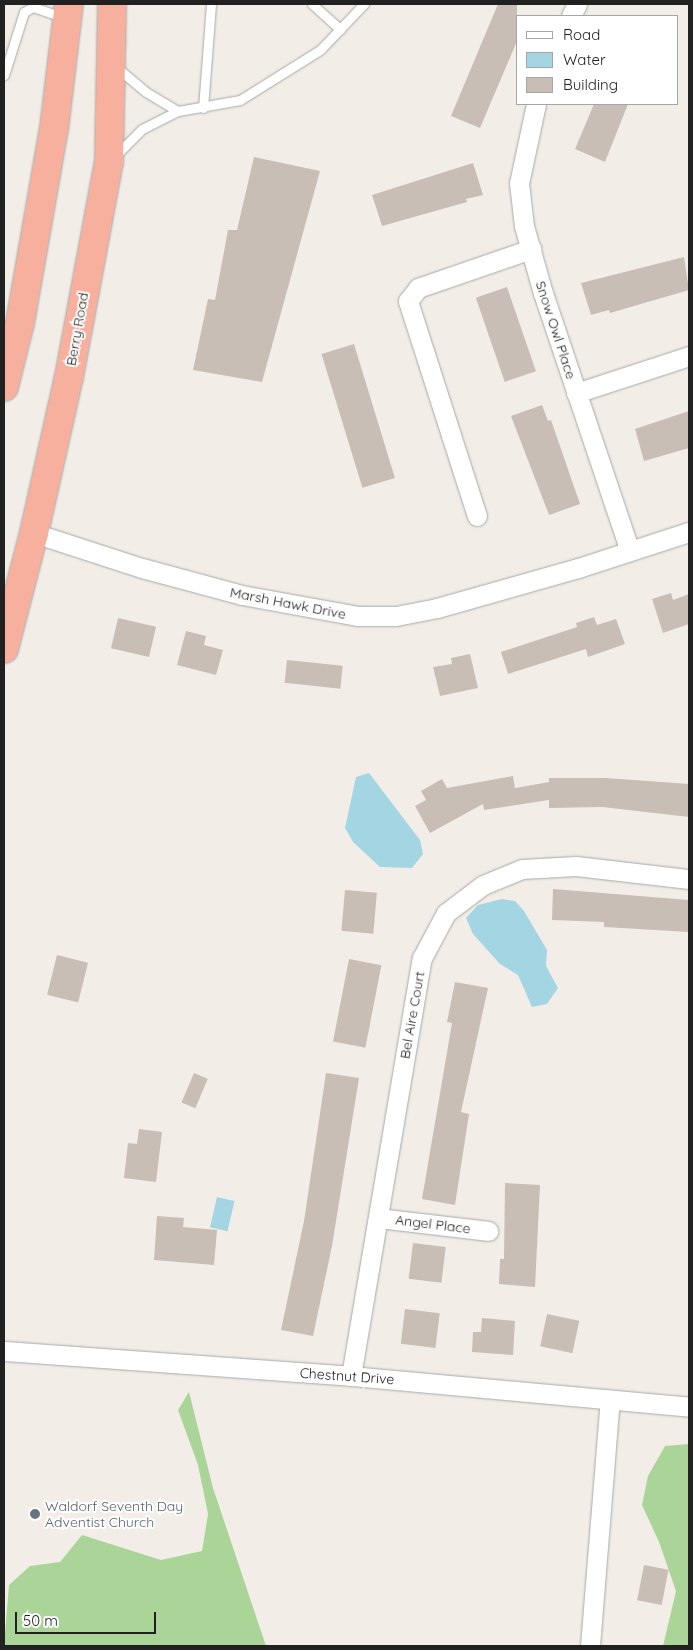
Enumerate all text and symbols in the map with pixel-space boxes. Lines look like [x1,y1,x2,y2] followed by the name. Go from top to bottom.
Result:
[516,15,678,105] legend
[563,25,600,44] text: Road
[563,50,606,69] text: Water
[563,75,618,94] text: Building
[532,279,580,381] street label: Snow Owl Place
[62,291,92,367] street label: Berry Road
[229,584,347,622] street label: Marsh Hawk Drive
[396,970,428,1060] street label: Bel Aire Court
[394,1211,472,1237] street label: Angel Place
[299,1364,395,1388] street label: Chestnut Drive
[45,1498,183,1530] place label: Waldorf Seventh Day Adventist Church
[29,1508,41,1520] marker: Waldorf Seventh Day Adventist Church
[18,1602,159,1634] scale bar
[23,1611,58,1630] text: 50 m

